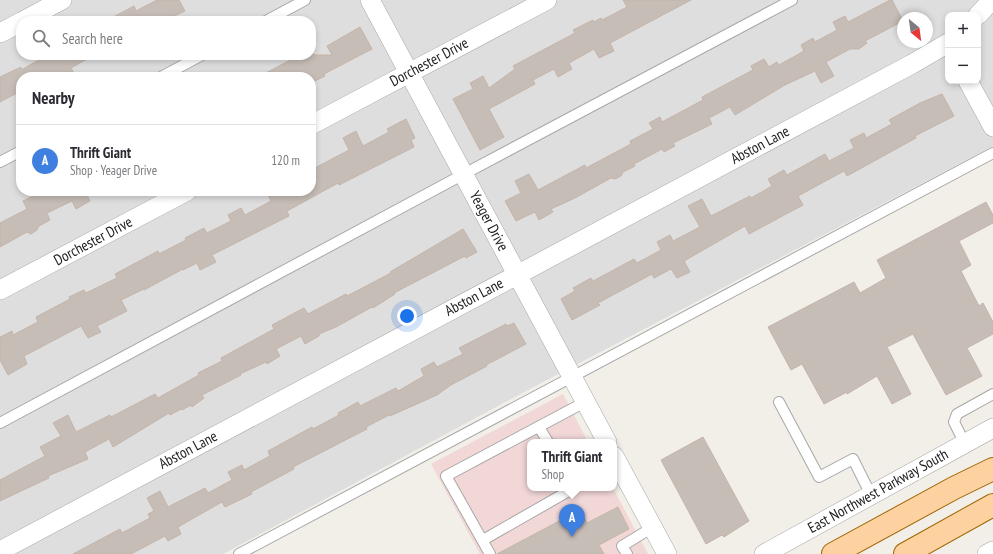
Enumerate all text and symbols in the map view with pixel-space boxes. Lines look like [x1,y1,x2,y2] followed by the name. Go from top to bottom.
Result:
[897,12,933,48] north arrow
[945,12,981,84] map controls
[945,12,981,48] button: +
[16,16,316,60] search box
[30,27,52,49] icon: search
[62,29,123,48] text: Search here
[386,33,471,90] street label: Dorchester Drive
[945,48,981,84] button: −
[32,87,75,109] text: Nearby
[727,121,792,168] street label: Abston Lane
[70,143,131,162] text: Thrift Giant
[42,152,48,169] text: A
[271,152,300,169] text: 120 m
[70,162,157,179] text: Shop · Yeager Drive
[466,188,513,254] street label: Yeager Drive
[50,212,135,269] street label: Dorchester Drive
[441,273,506,320] street label: Abston Lane
[397,306,417,326] your location
[155,426,220,473] street label: Abston Lane
[527,439,617,491] popup
[804,444,951,537] street label: East Northwest Parkway South
[541,447,603,466] text: Thrift Giant
[541,466,564,483] text: Shop
[559,504,585,537] pin: A

